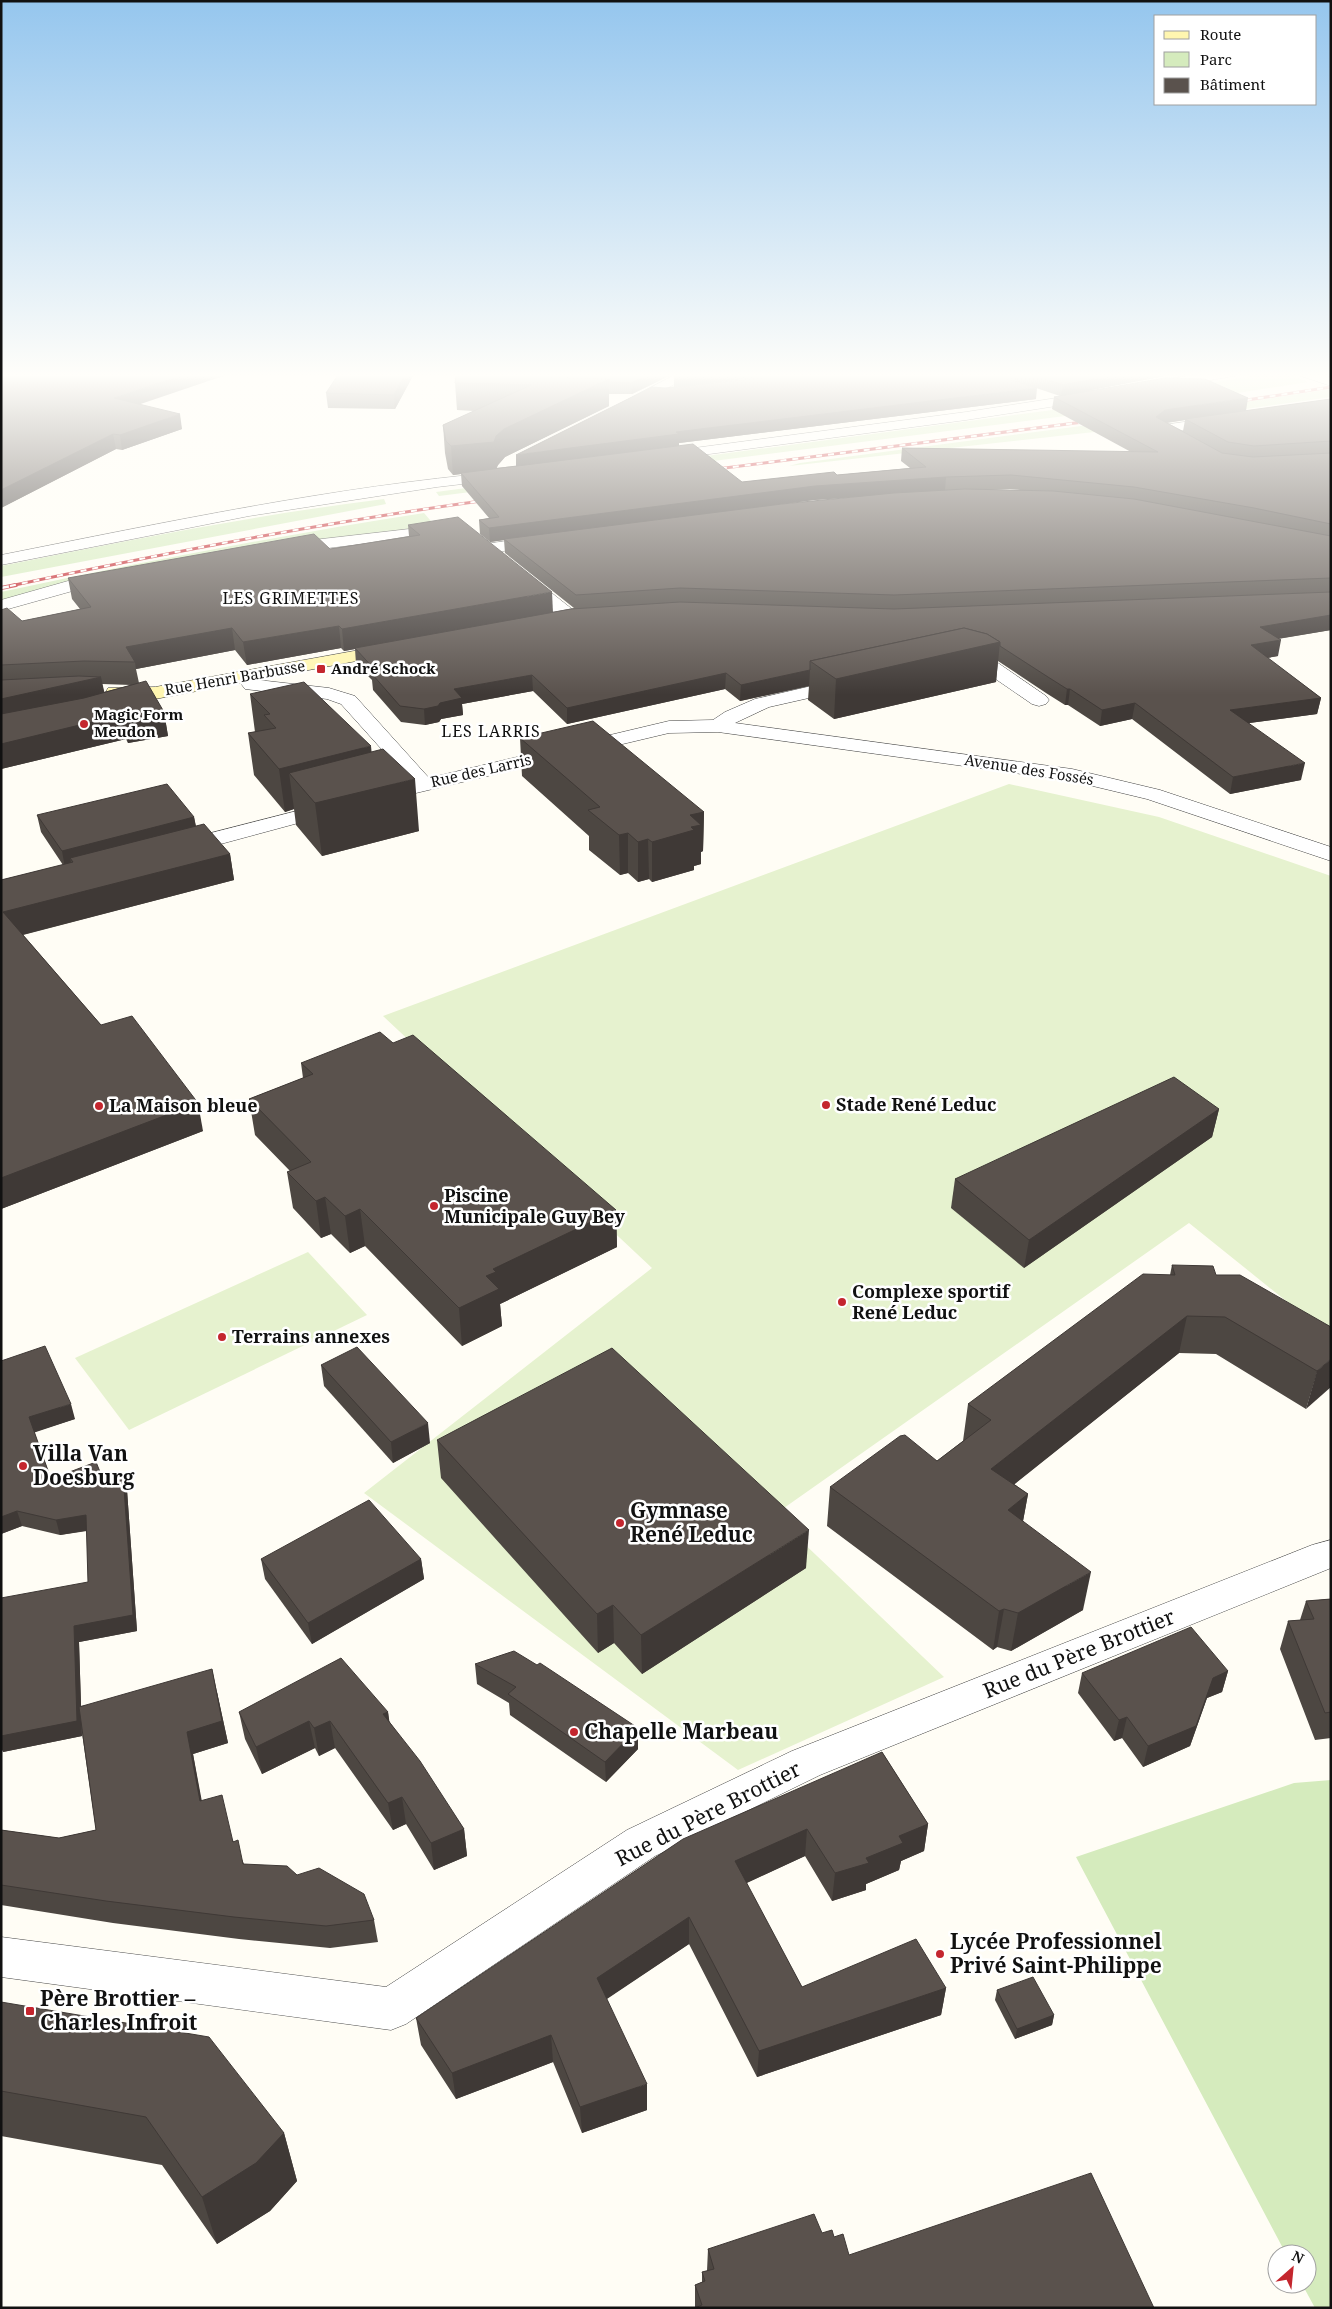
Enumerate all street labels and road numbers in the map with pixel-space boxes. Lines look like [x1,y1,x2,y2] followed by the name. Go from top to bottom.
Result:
[163,655,307,699] street label: Rue Henri Barbusse
[428,749,533,791] street label: Rue des Larris
[963,749,1095,789] street label: Avenue des Fossés
[979,1602,1179,1704] street label: Rue du Père Brottier
[610,1754,805,1872] street label: Rue du Père Brottier

